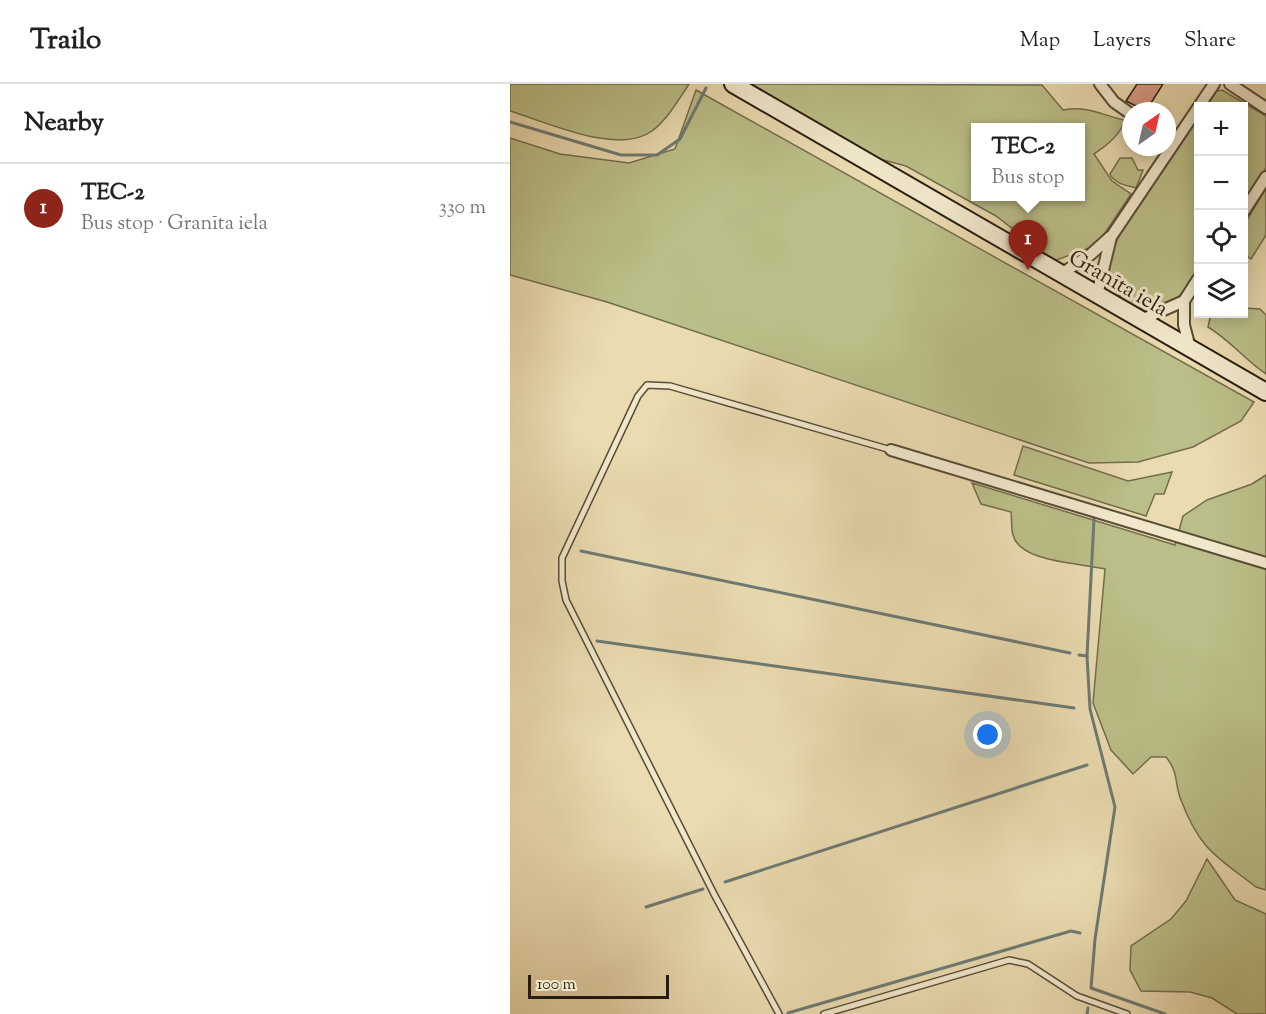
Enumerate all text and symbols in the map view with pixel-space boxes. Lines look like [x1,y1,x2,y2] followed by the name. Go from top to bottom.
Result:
[30,21,101,61] text: Trailo
[1020,26,1060,56] text: Map
[1093,26,1151,56] text: Layers
[1184,26,1236,56] text: Share
[1122,102,1176,156] north arrow
[1194,102,1248,318] map controls
[1194,102,1248,156] button: +
[24,105,104,142] text: Nearby
[971,123,1085,201] popup
[992,132,1055,164] text: TEC-2
[1194,156,1248,210] button: −
[992,164,1064,193] text: Bus stop
[81,178,144,210] text: TEC-2
[40,194,47,223] text: 1
[439,194,486,223] text: 330 m
[81,210,268,239] text: Bus stop · Granīta iela
[1194,210,1248,264] button: locate
[1008,220,1048,270] pin: 1
[1062,243,1173,326] street label: Granīta iela
[1194,264,1248,318] button: layers
[973,720,1002,749] your location
[528,972,669,1000] scale bar
[537,974,576,997] text: 100 m

